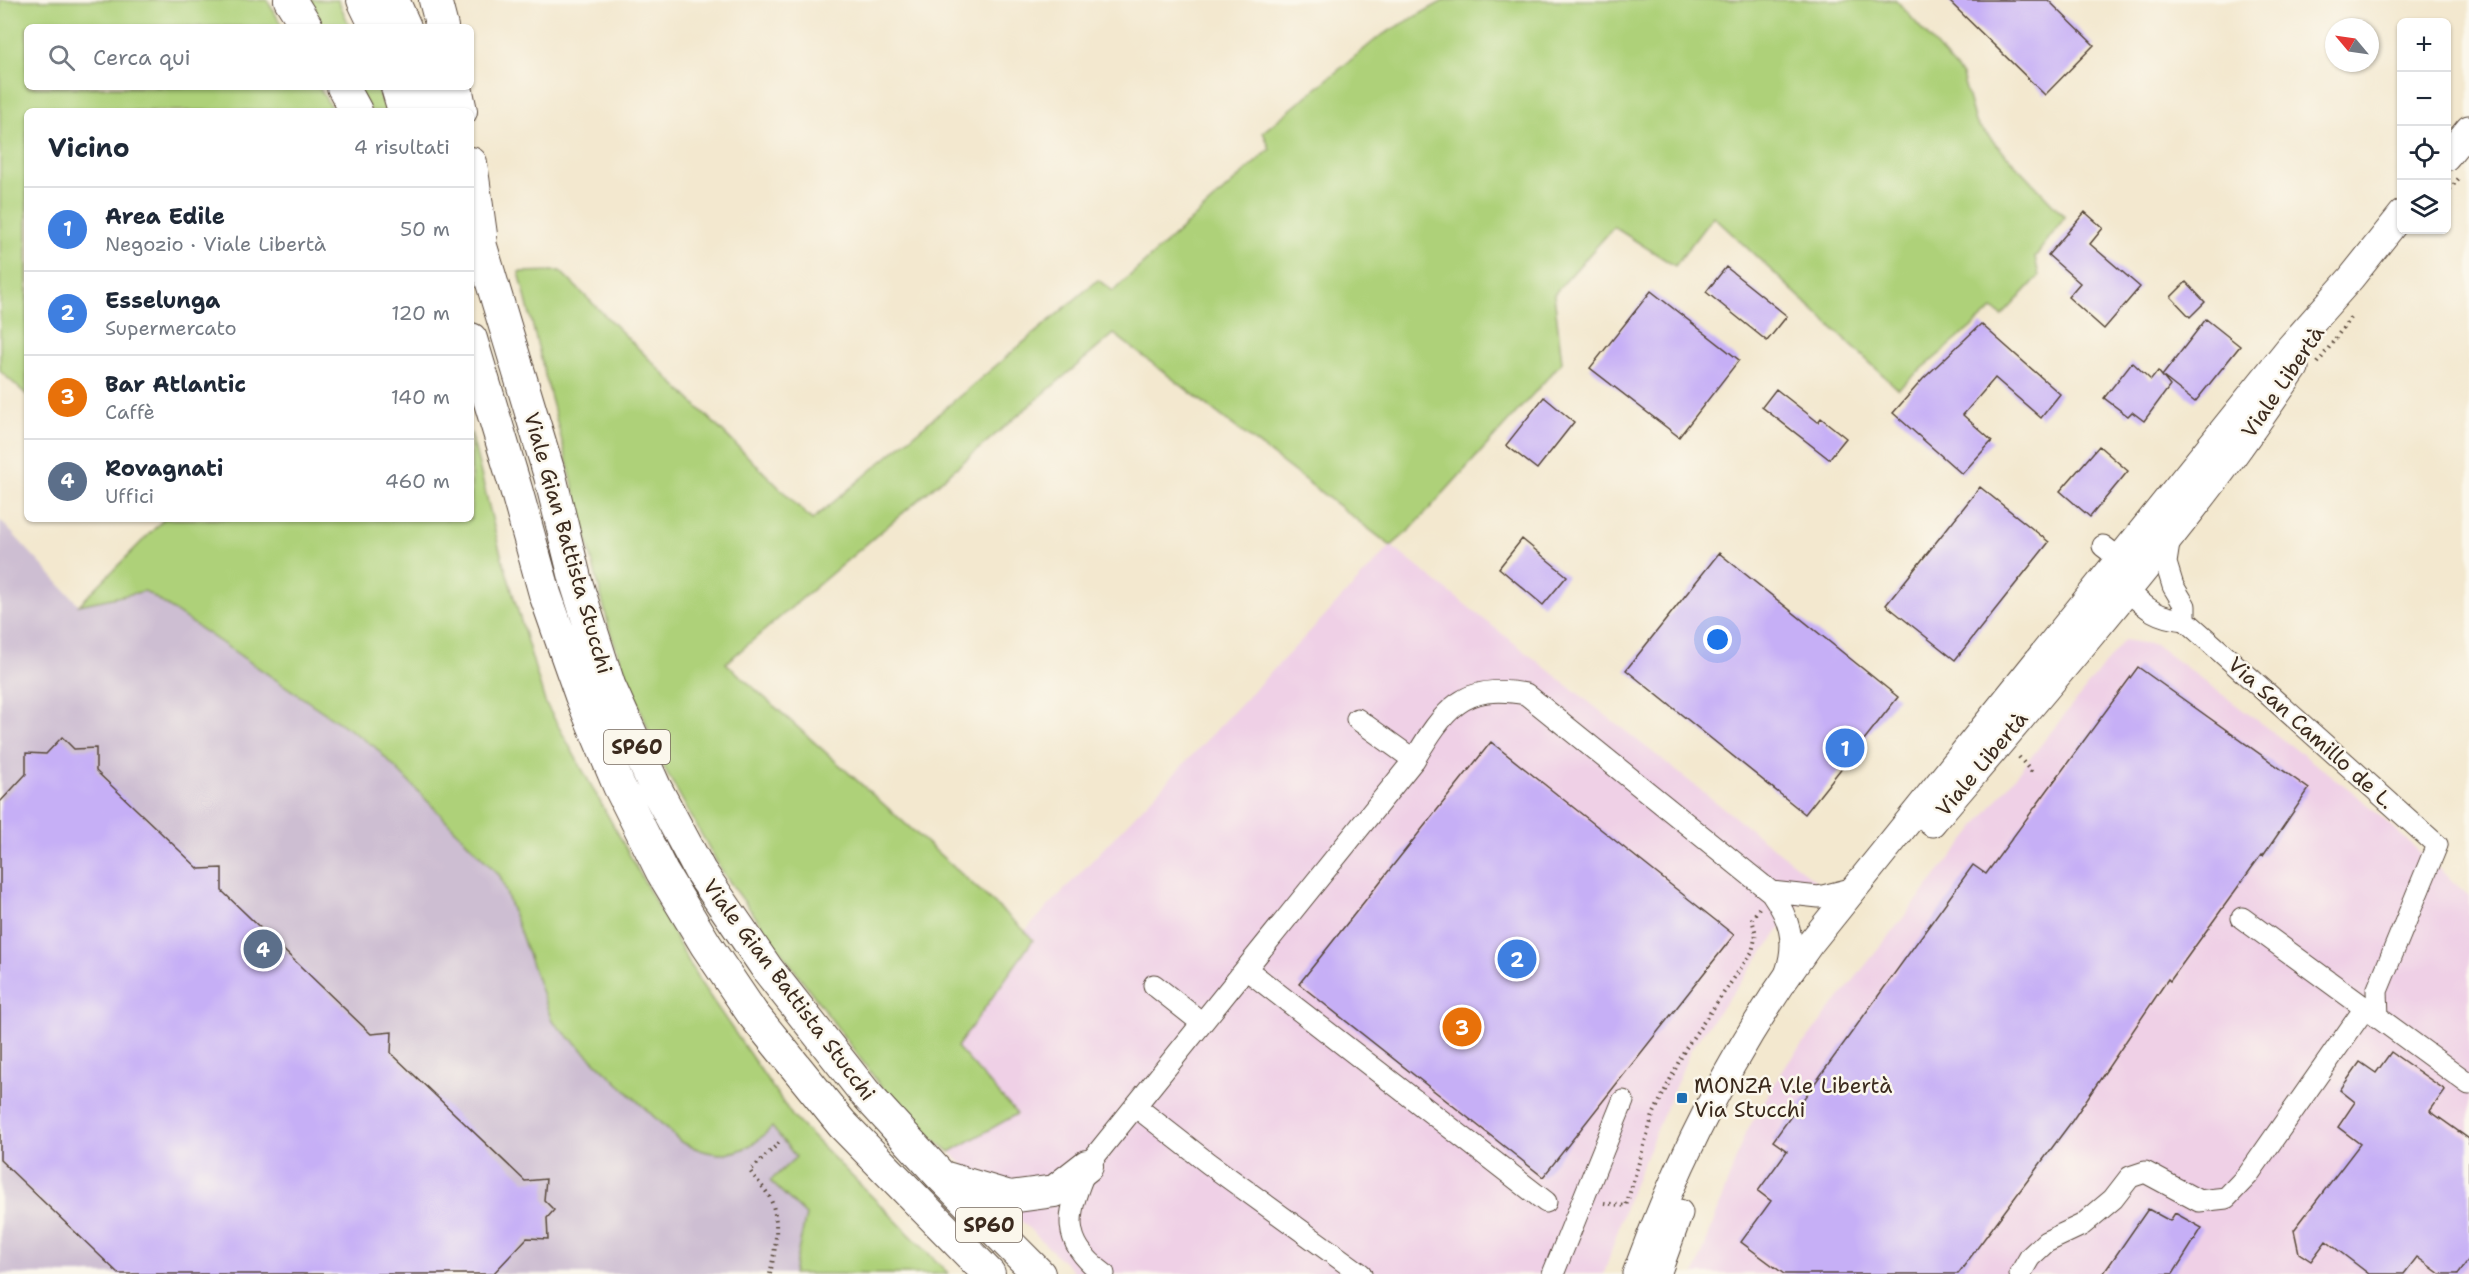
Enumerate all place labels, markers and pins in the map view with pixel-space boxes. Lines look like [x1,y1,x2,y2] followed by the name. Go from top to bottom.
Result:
[1826,726,1864,771] pin: 1
[244,926,282,972] pin: 4
[1498,936,1537,982] pin: 2
[1442,1004,1482,1050] pin: 3
[1694,1072,1892,1124] place label: MONZA V.le Libertà Via Stucchi
[1675,1091,1689,1105] marker: MONZA V.le Libertà Via Stucchi

